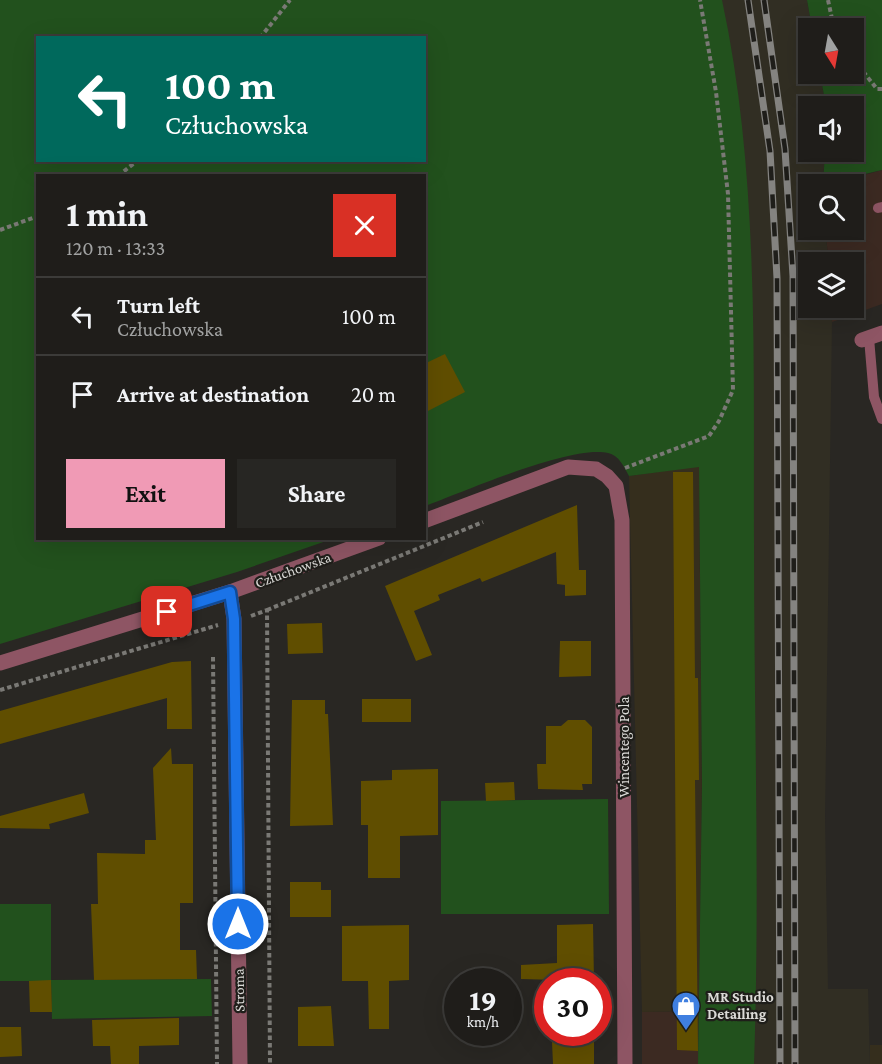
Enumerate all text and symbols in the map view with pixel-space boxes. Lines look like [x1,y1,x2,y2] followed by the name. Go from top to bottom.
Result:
[798,18,864,84] north arrow
[798,18,864,318] map controls
[66,60,144,138] icon: left
[165,61,275,108] text: 100 m
[798,96,864,162] button: sound
[165,110,308,140] text: Człuchowska
[798,174,864,240] button: search
[66,194,148,234] text: 1 min
[333,194,396,257] button: close
[66,237,165,259] text: 120 m · 13:33
[798,252,864,318] button: layers
[117,293,200,318] text: Turn left
[66,300,99,333] icon: left
[342,304,396,329] text: 100 m
[117,318,223,340] text: Człuchowska
[66,378,99,411] icon: arrive
[117,382,309,407] text: Arrive at destination
[351,382,396,407] text: 20 m
[66,459,225,528] button: Exit
[237,459,396,528] button: Share
[253,549,333,591] street label: Człuchowska
[141,586,192,637] pin
[150,595,183,628] icon: arrive
[616,697,633,797] street label: Wincentego Pola
[206,892,270,956] position arrow
[231,968,247,1012] street label: Stroma
[534,968,612,1046] speed limit sign: 30
[469,983,497,1016] text: 19
[707,989,774,1022] place label: MR Studio Detailing
[670,990,702,1032] shop icon: MR Studio Detailing
[467,1014,499,1030] text: km/h

